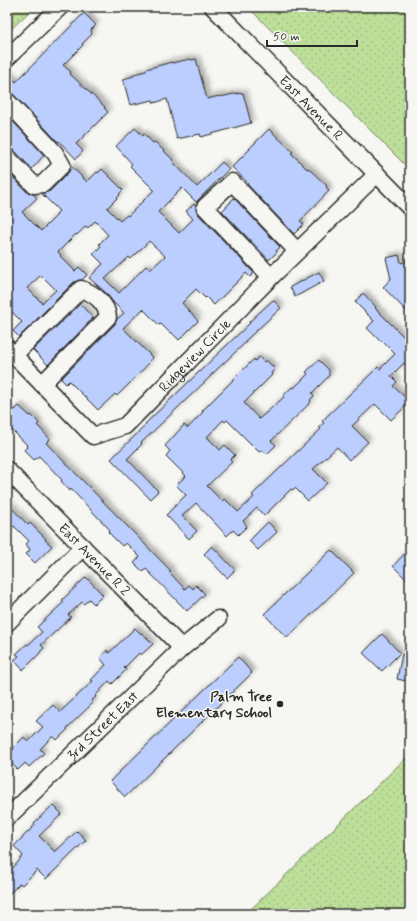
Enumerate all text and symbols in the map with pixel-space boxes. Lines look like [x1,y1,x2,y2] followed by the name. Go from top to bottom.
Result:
[267,22,357,48] scale bar
[273,29,300,45] text: 50 m
[275,72,347,145] street label: East Avenue R
[155,315,236,396] street label: Ridgeview Circle
[54,520,134,600] street label: East Avenue R 2
[64,687,143,765] street label: 3rd Street East
[156,688,272,722] place label: Palm Tree Elementary School
[275,699,285,709] marker: Palm Tree Elementary School

